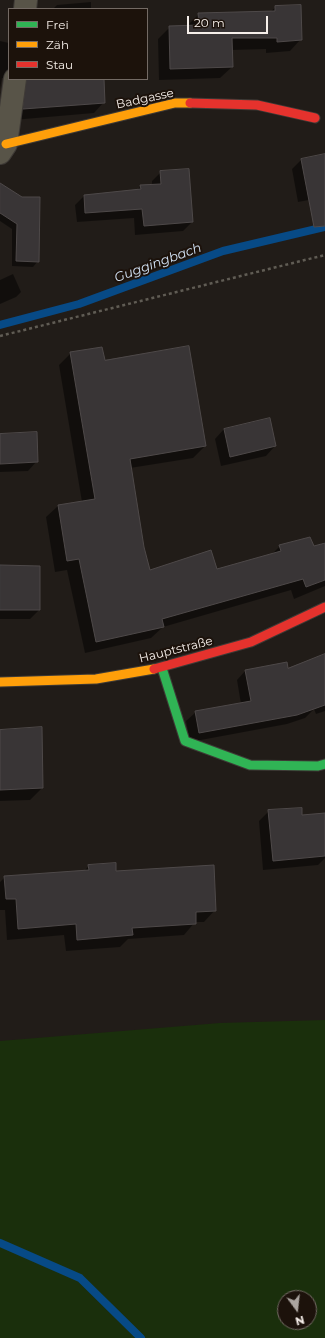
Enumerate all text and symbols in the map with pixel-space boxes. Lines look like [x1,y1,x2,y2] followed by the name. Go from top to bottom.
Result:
[8,8,148,80] legend
[189,8,270,34] scale bar
[194,15,225,30] text: 20 m
[46,17,69,32] text: Frei
[46,37,69,52] text: Zäh
[46,57,73,72] text: Stau
[115,86,175,112] street label: Badgasse
[112,240,204,286] water label: Guggingbach
[138,634,214,666] street label: Hauptstraße
[277,1290,317,1330] north arrow
[294,1313,306,1329] text: N

